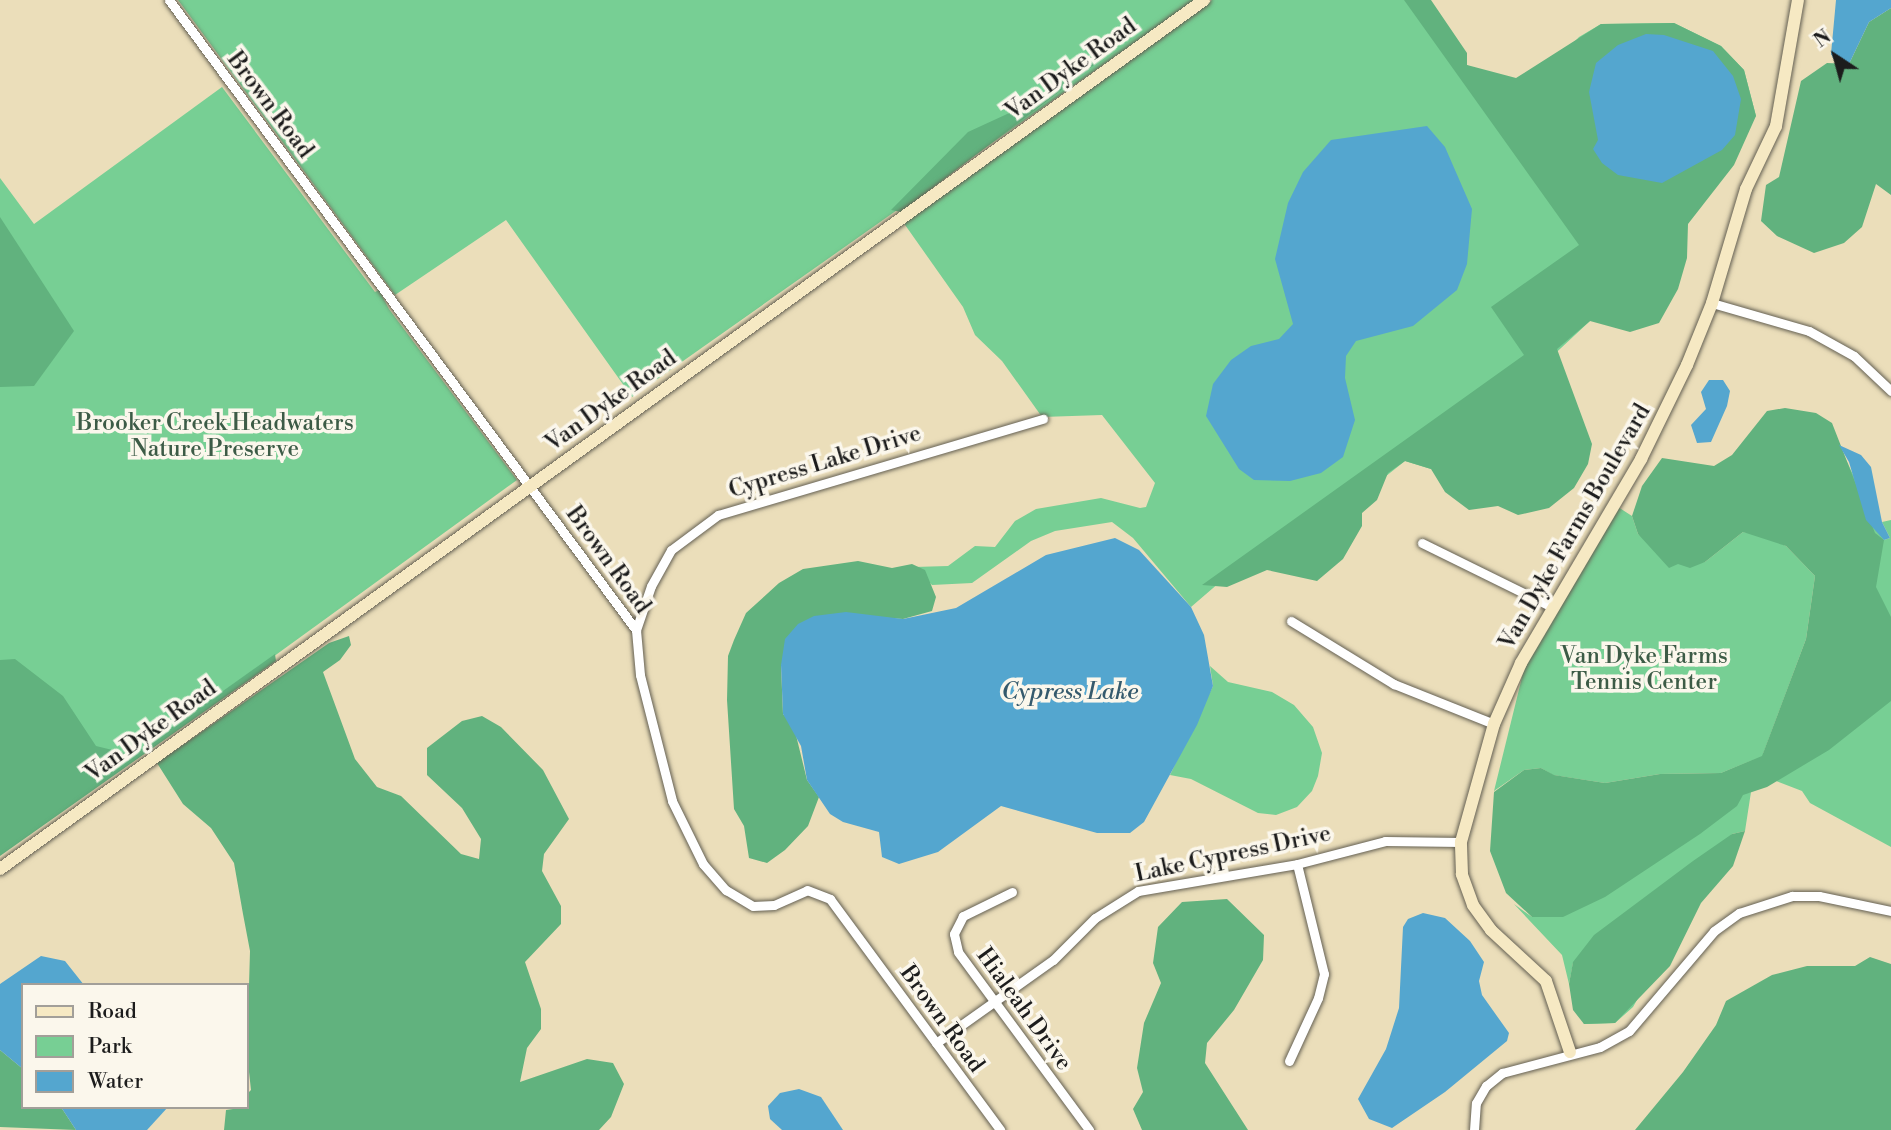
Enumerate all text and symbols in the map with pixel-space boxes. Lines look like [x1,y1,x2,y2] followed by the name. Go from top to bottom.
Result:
[1000,12,1142,126] street label: Van Dyke Road
[1800,21,1870,91] north arrow
[1810,25,1836,53] text: N
[221,46,319,164] street label: Brown Road
[540,344,682,458] street label: Van Dyke Road
[1493,399,1657,655] street label: Van Dyke Farms Boulevard
[76,409,354,463] park label: Brooker Creek Headwaters Nature Preserve
[725,420,925,504] street label: Cypress Lake Drive
[560,501,656,619] street label: Brown Road
[1560,642,1728,696] park label: Van Dyke Farms Tennis Center
[80,674,222,788] street label: Van Dyke Road
[1001,679,1139,707] water label: Cypress Lake
[1132,820,1334,888] street label: Lake Cypress Drive
[970,942,1078,1076] street label: Hialeah Drive
[894,960,990,1078] street label: Brown Road
[21,983,248,1109] legend
[88,999,137,1025] text: Road
[88,1034,132,1060] text: Park
[88,1069,143,1095] text: Water

